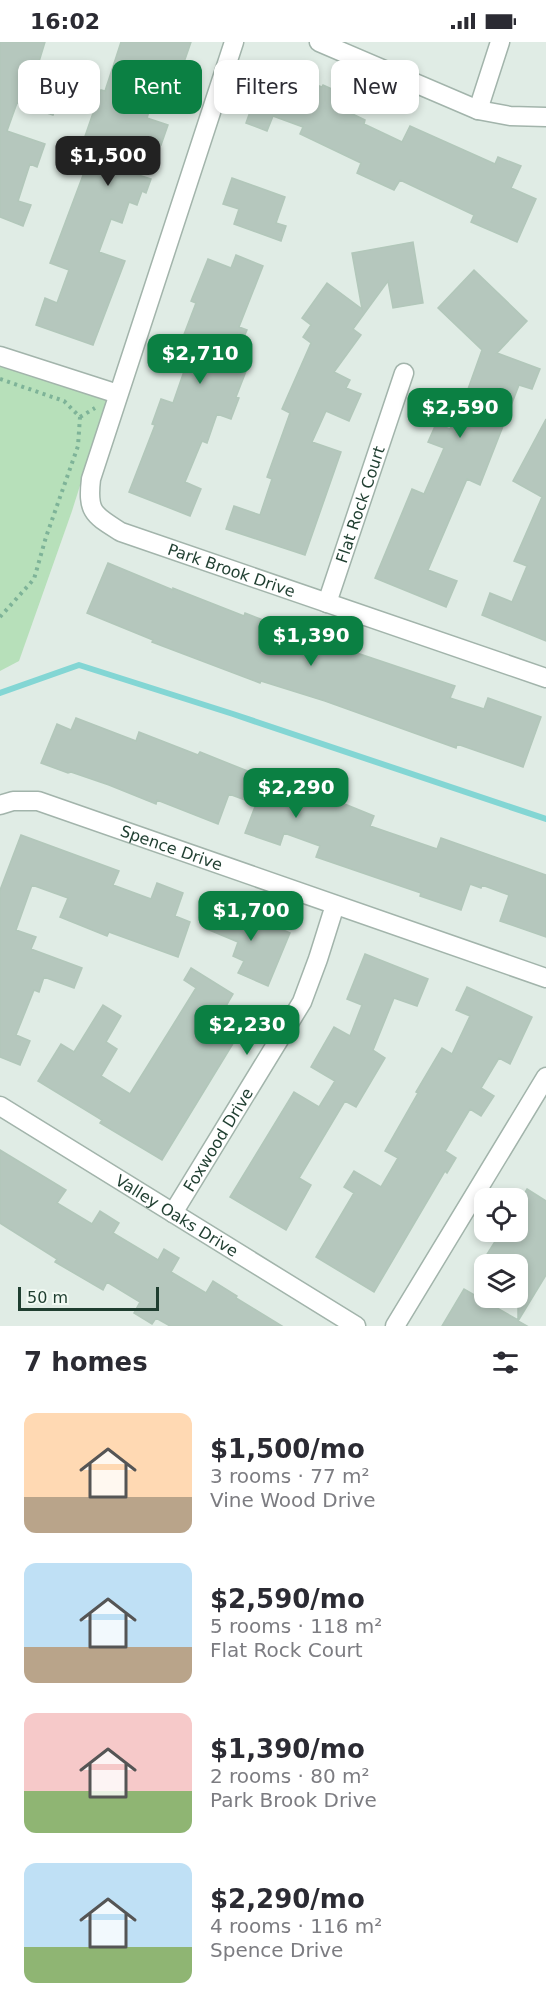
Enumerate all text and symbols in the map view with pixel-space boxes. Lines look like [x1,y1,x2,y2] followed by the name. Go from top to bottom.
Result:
[30,9,100,34] text: 16:02
[18,60,100,114] chip: Buy
[112,60,202,114] chip: Rent
[214,60,319,114] chip: Filters
[331,60,419,114] chip: New
[59,136,157,187] pin: $1,500
[69,143,147,167] text: $1,500
[151,334,249,385] pin: $2,710
[161,341,239,365] text: $2,710
[411,388,509,439] pin: $2,590
[421,395,499,419] text: $2,590
[332,444,389,565] street label: Flat Rock Court
[165,540,298,601] street label: Park Brook Drive
[262,616,360,667] pin: $1,390
[272,623,350,647] text: $1,390
[247,768,345,819] pin: $2,290
[257,775,335,799] text: $2,290
[118,821,225,875] street label: Spence Drive
[202,891,300,942] pin: $1,700
[212,898,290,922] text: $1,700
[198,1005,296,1056] pin: $2,230
[208,1012,286,1036] text: $2,230
[179,1085,257,1195] street label: Foxwood Drive
[112,1171,241,1261] street label: Valley Oaks Drive
[474,1188,528,1308] map controls
[474,1188,528,1242] button: locate
[474,1254,528,1308] button: layers
[18,1284,159,1312] scale bar
[27,1288,68,1307] text: 50 m
[489,1346,522,1379] icon: filters
[24,1347,148,1377] text: 7 homes
[210,1434,365,1464] text: $1,500/mo
[72,1437,144,1509] icon: home
[210,1464,370,1488] text: 3 rooms · 77 m²
[210,1488,376,1512] text: Vine Wood Drive
[210,1584,365,1614] text: $2,590/mo
[72,1587,144,1659] icon: home
[210,1614,382,1638] text: 5 rooms · 118 m²
[210,1638,363,1662] text: Flat Rock Court
[210,1734,365,1764] text: $1,390/mo
[72,1737,144,1809] icon: home
[210,1764,370,1788] text: 2 rooms · 80 m²
[210,1788,377,1812] text: Park Brook Drive
[210,1884,365,1914] text: $2,290/mo
[72,1887,144,1959] icon: home
[210,1914,382,1938] text: 4 rooms · 116 m²
[210,1938,343,1962] text: Spence Drive

